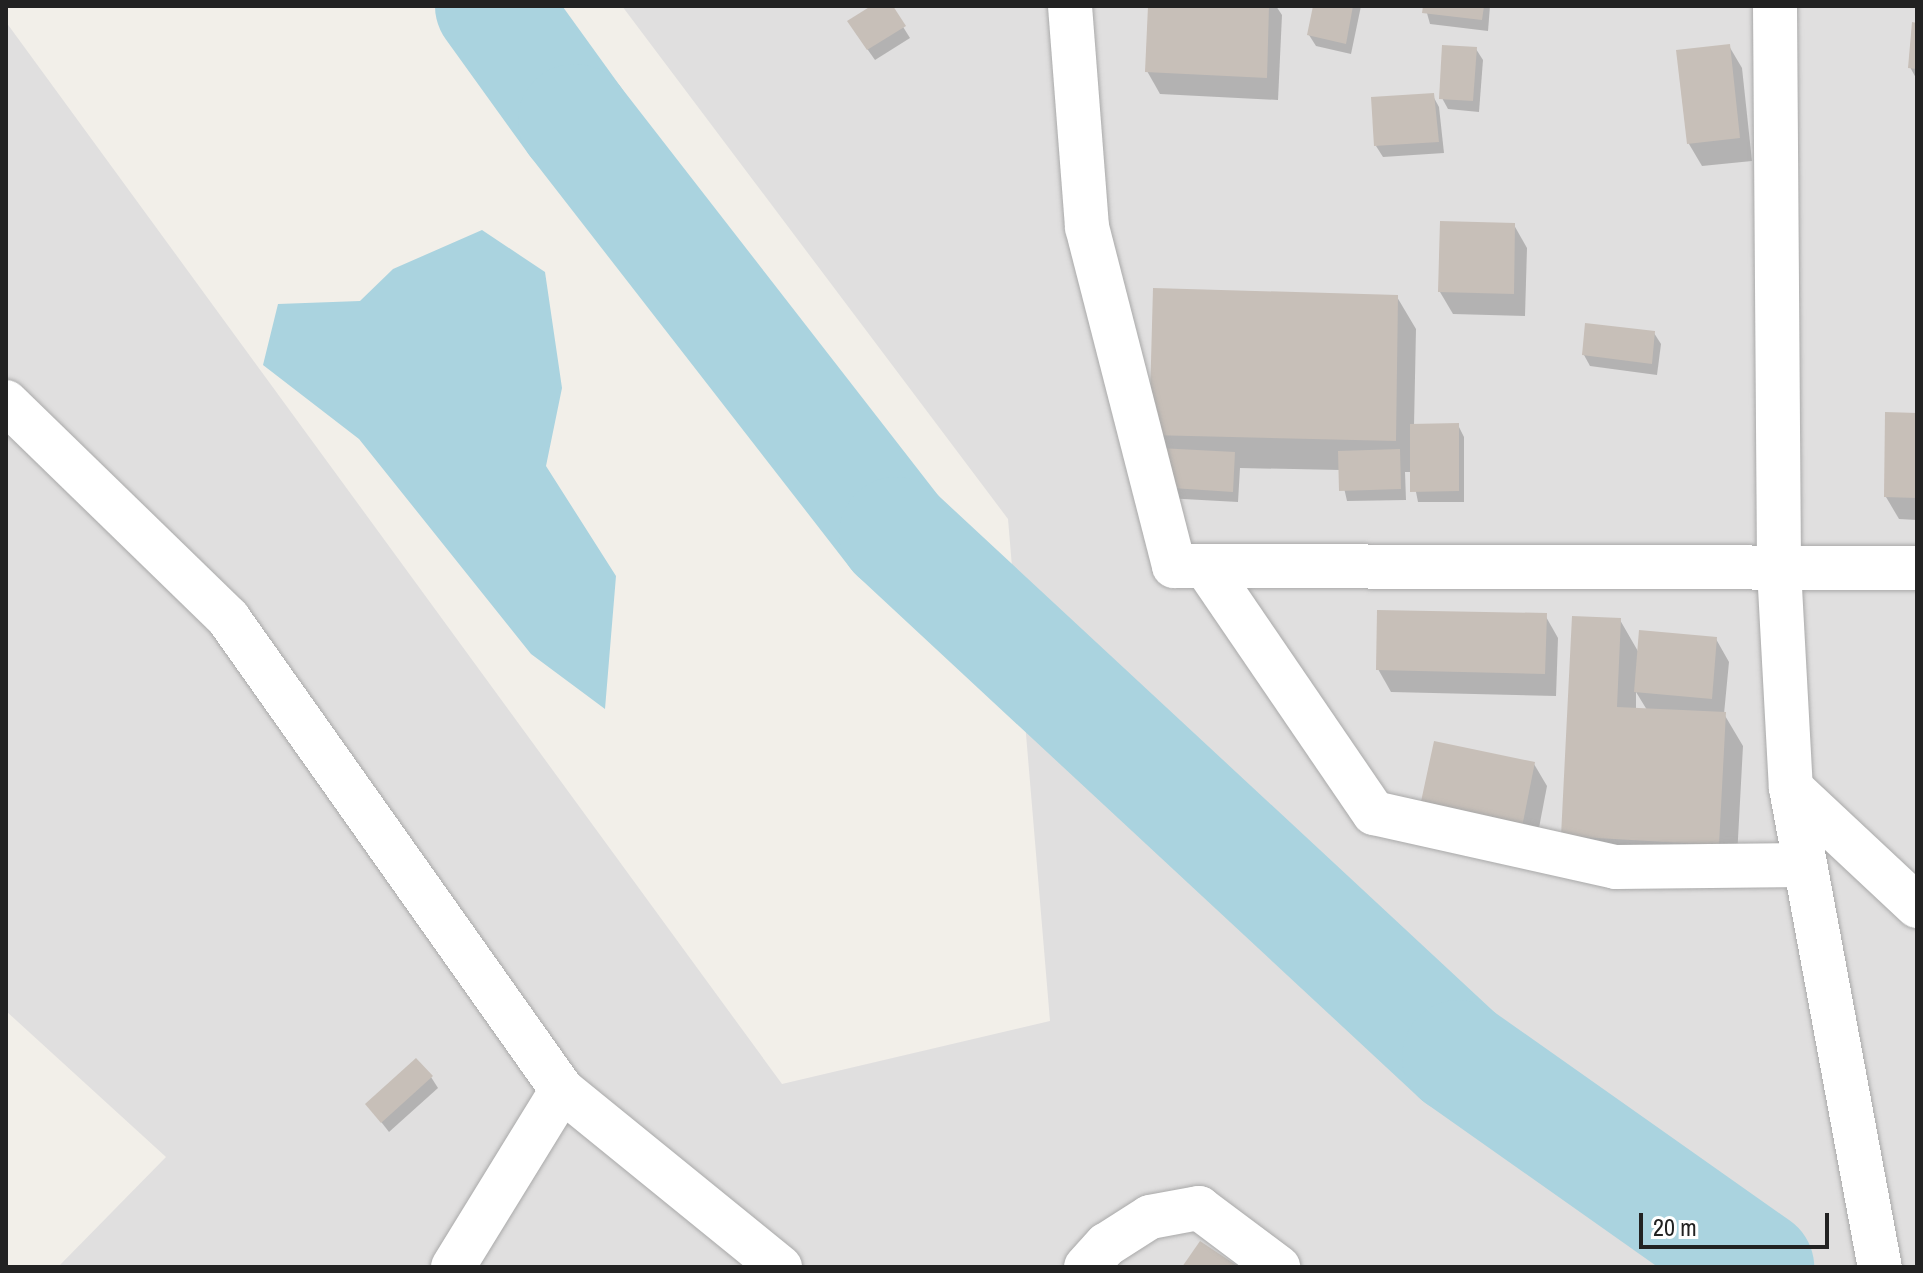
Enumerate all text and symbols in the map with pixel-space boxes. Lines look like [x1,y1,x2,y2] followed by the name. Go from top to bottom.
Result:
[1643,1197,1833,1247] scale bar
[1653,1211,1697,1243] text: 20 m

